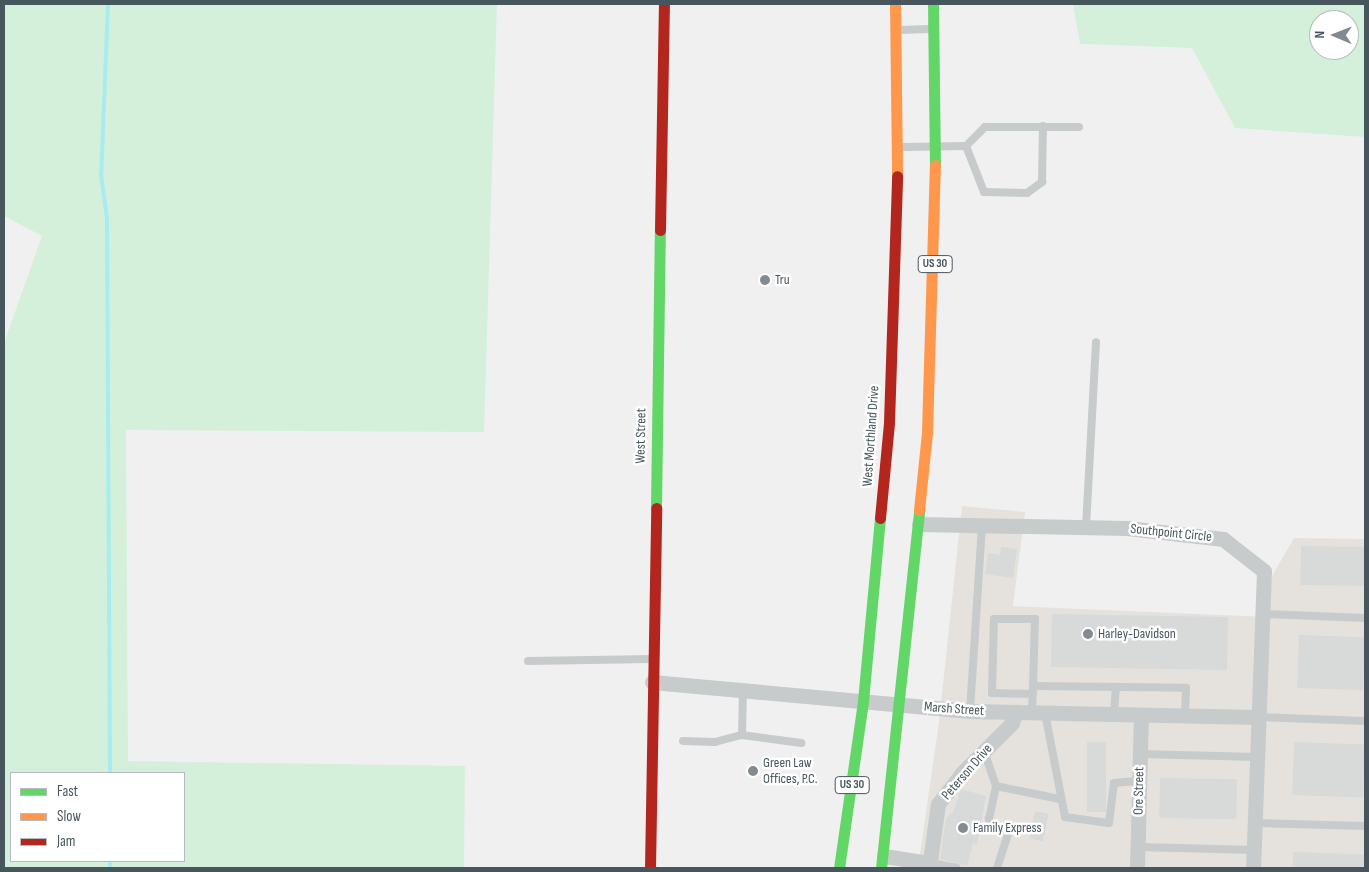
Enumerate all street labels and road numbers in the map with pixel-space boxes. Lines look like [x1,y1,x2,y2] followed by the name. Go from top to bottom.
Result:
[918,254,952,274] road number: US 30
[859,385,883,487] street label: West Morthland Drive
[632,408,650,464] street label: West Street
[1129,520,1213,546] street label: Southpoint Circle
[923,699,985,719] street label: Marsh Street
[938,741,996,803] street label: Peterson Drive
[1130,767,1148,815] street label: Ore Street
[834,776,870,794] road number: US 30

